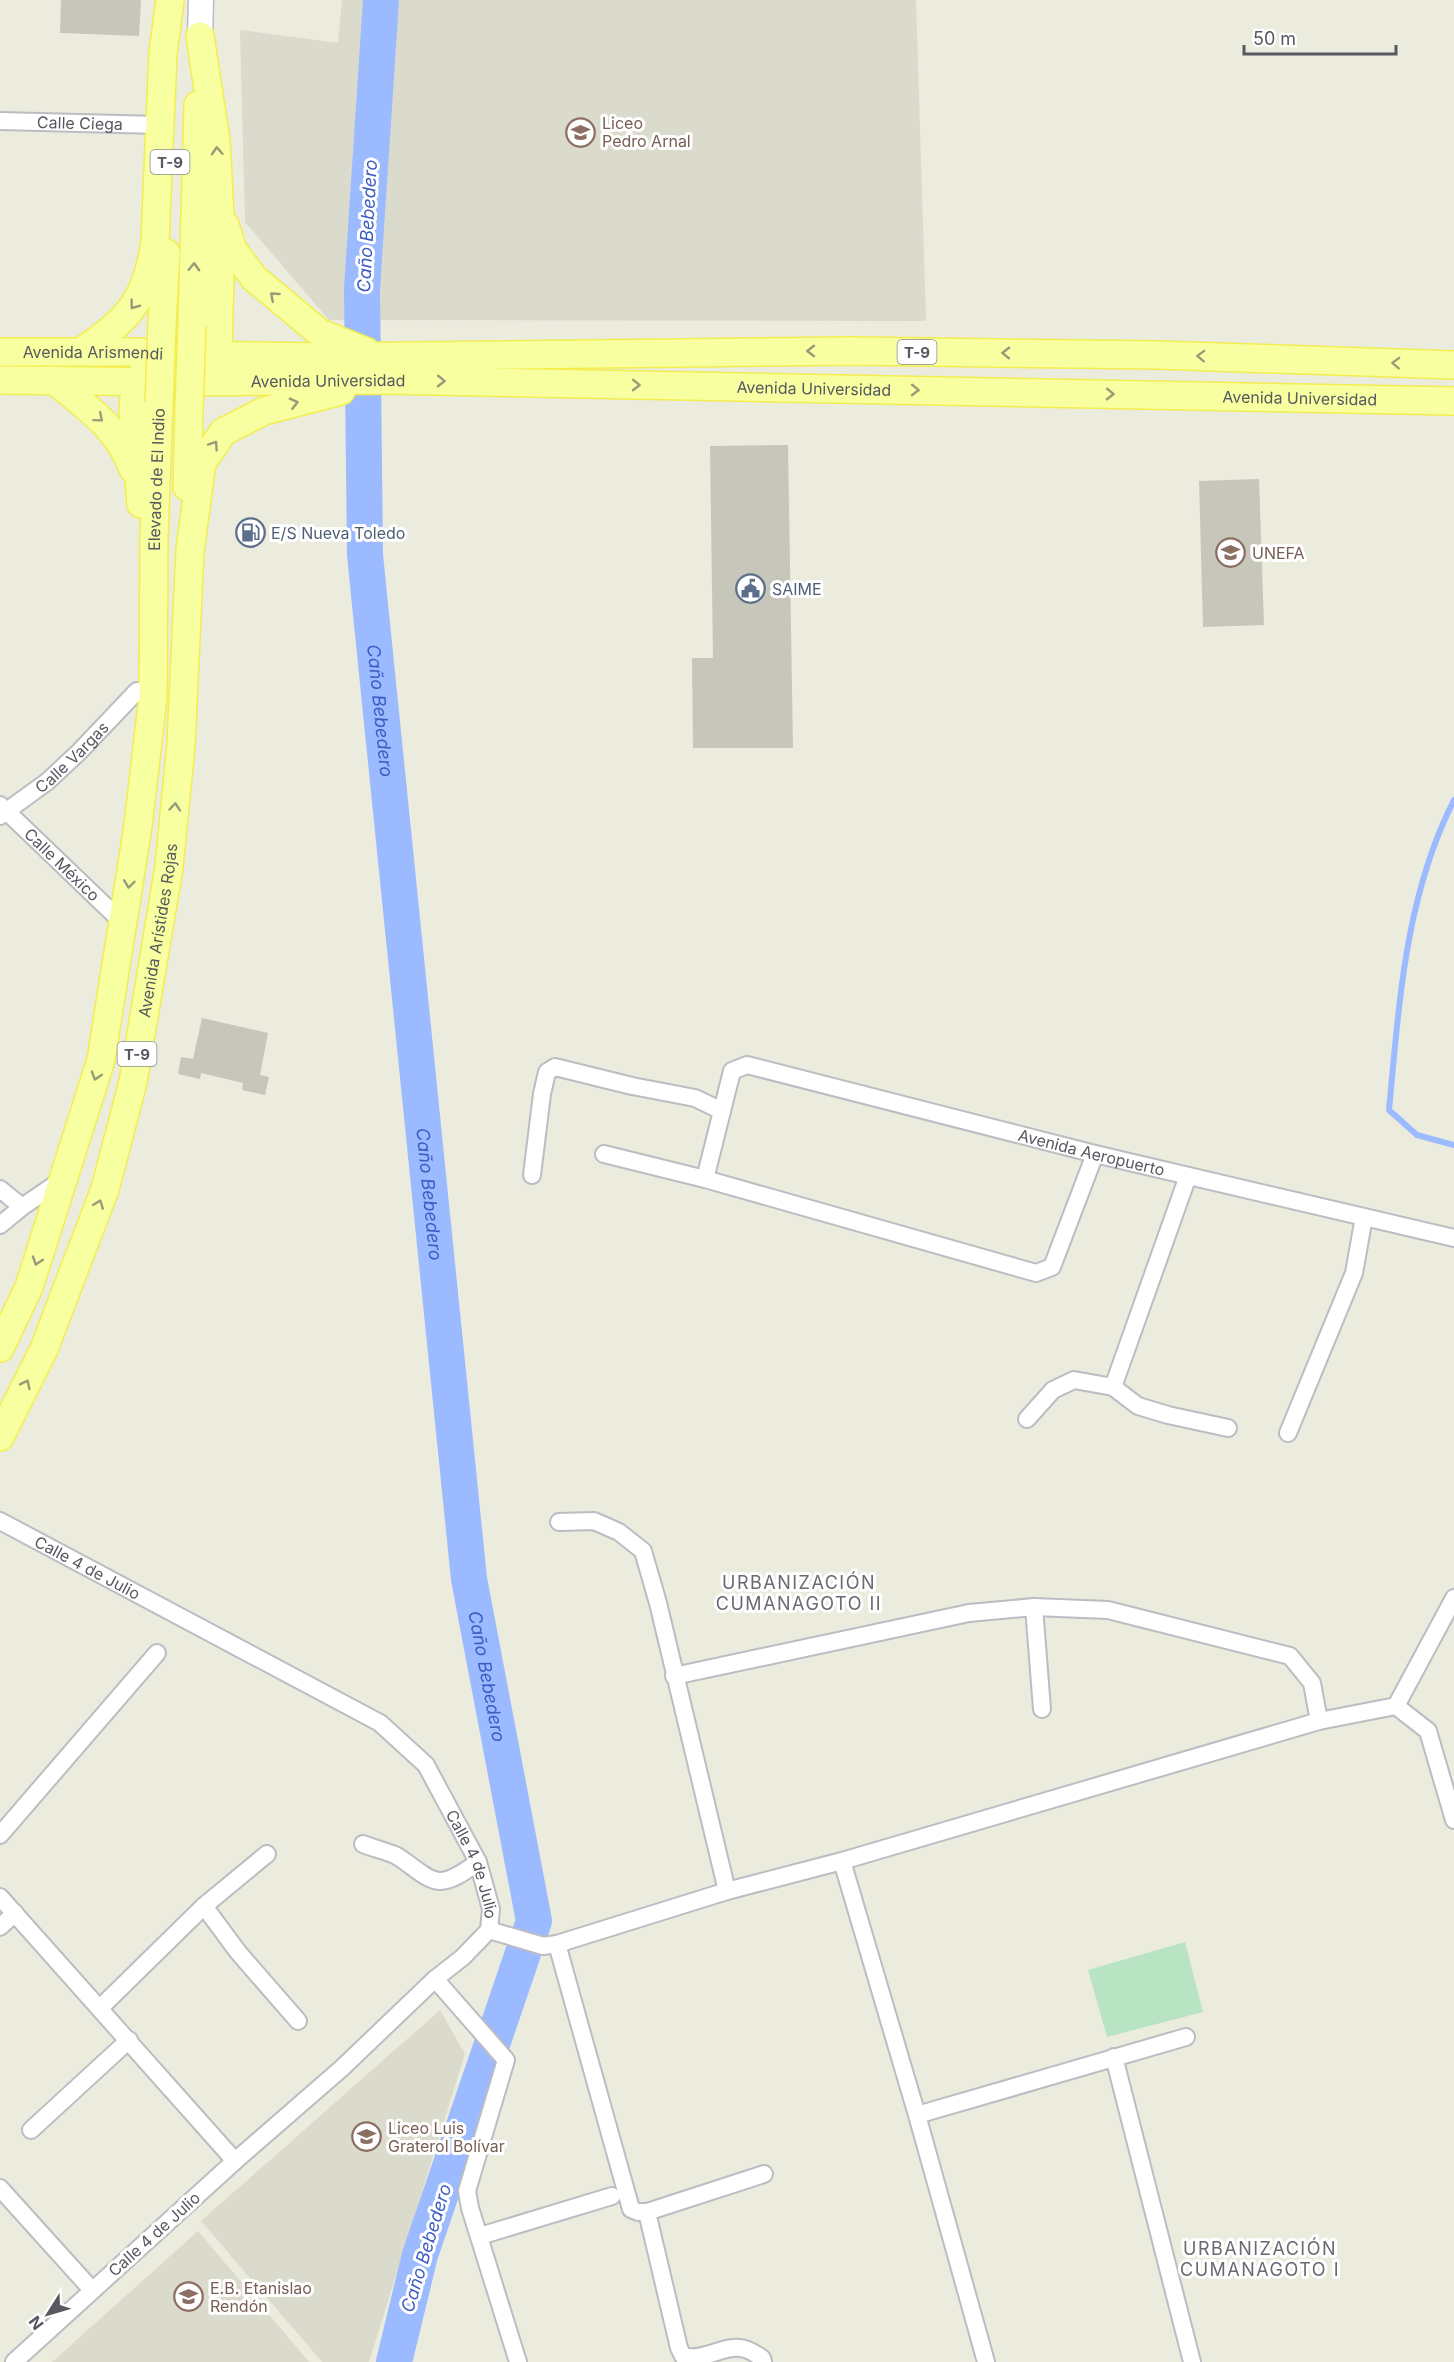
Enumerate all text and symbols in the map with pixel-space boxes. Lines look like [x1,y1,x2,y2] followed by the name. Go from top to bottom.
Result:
[1244,18,1396,56] scale bar
[1253,28,1296,49] text: 50 m
[37,112,123,134] street label: Calle Ciega
[602,113,691,151] place label: Liceo Pedro Arnal
[565,116,597,148] school or university icon: Liceo Pedro Arnal
[210,147,223,156] one-way arrow
[150,150,190,174] road number: T-9
[353,159,381,293] water label: Caño Bebedero
[187,263,200,272] one-way arrow
[270,292,281,303] one-way arrow
[130,299,141,310] one-way arrow
[898,340,936,364] road number: T-9
[23,342,164,364] street label: Avenida Arismendi
[806,345,815,357] one-way arrow
[1001,347,1010,359] one-way arrow
[1196,350,1205,363] one-way arrow
[1391,357,1400,370] one-way arrow
[251,370,406,391] street label: Avenida Universidad
[436,374,445,387] one-way arrow
[736,377,891,400] street label: Avenida Universidad
[631,378,640,391] one-way arrow
[910,384,919,396] one-way arrow
[1222,386,1377,409] street label: Avenida Universidad
[1105,388,1114,400] one-way arrow
[289,398,299,411] one-way arrow
[144,408,169,551] street label: Elevado de El Indio
[92,410,103,421] one-way arrow
[207,440,218,451] one-way arrow
[234,517,266,549] fuel station icon: E/S Nueva Toledo
[271,523,405,543] place label: E/S Nueva Toledo
[1215,537,1247,569] school or university icon: UNEFA
[1252,543,1305,563] place label: UNEFA
[735,573,767,605] public building icon: SAIME
[772,579,822,599] place label: SAIME
[364,643,398,778] water label: Caño Bebedero
[31,717,113,797] street label: Calle Vargas
[168,802,181,811] one-way arrow
[20,824,104,905] street label: Calle México
[134,842,181,1019] street label: Avenida Arístides Rojas
[124,879,136,888] one-way arrow
[118,1042,156,1066] road number: T-9
[91,1070,103,1081] one-way arrow
[1016,1125,1167,1180] street label: Avenida Aeropuerto
[413,1127,447,1261] water label: Caño Bebedero
[92,1199,105,1209] one-way arrow
[32,1255,44,1266] one-way arrow
[19,1380,30,1391] one-way arrow
[31,1531,144,1604] street label: Calle 4 de Julio
[716,1571,882,1614] district label: URBANIZACIÓN CUMANAGOTO II
[465,1609,510,1744] water label: Caño Bebedero
[442,1806,501,1920] street label: Calle 4 de Julio
[388,2118,505,2156] place label: Liceo Luis Graterol Bolívar
[351,2121,383,2153] school or university icon: Liceo Luis Graterol Bolívar
[397,2181,455,2315] water label: Caño Bebedero
[104,2188,204,2280] street label: Calle 4 de Julio
[1180,2237,1340,2280] district label: URBANIZACIÓN CUMANAGOTO I
[210,2278,312,2316] place label: E.B. Etanislao Rendón
[173,2281,205,2313] school or university icon: E.B. Etanislao Rendón
[18,2284,78,2344] north arrow
[24,2312,48,2334] text: N

